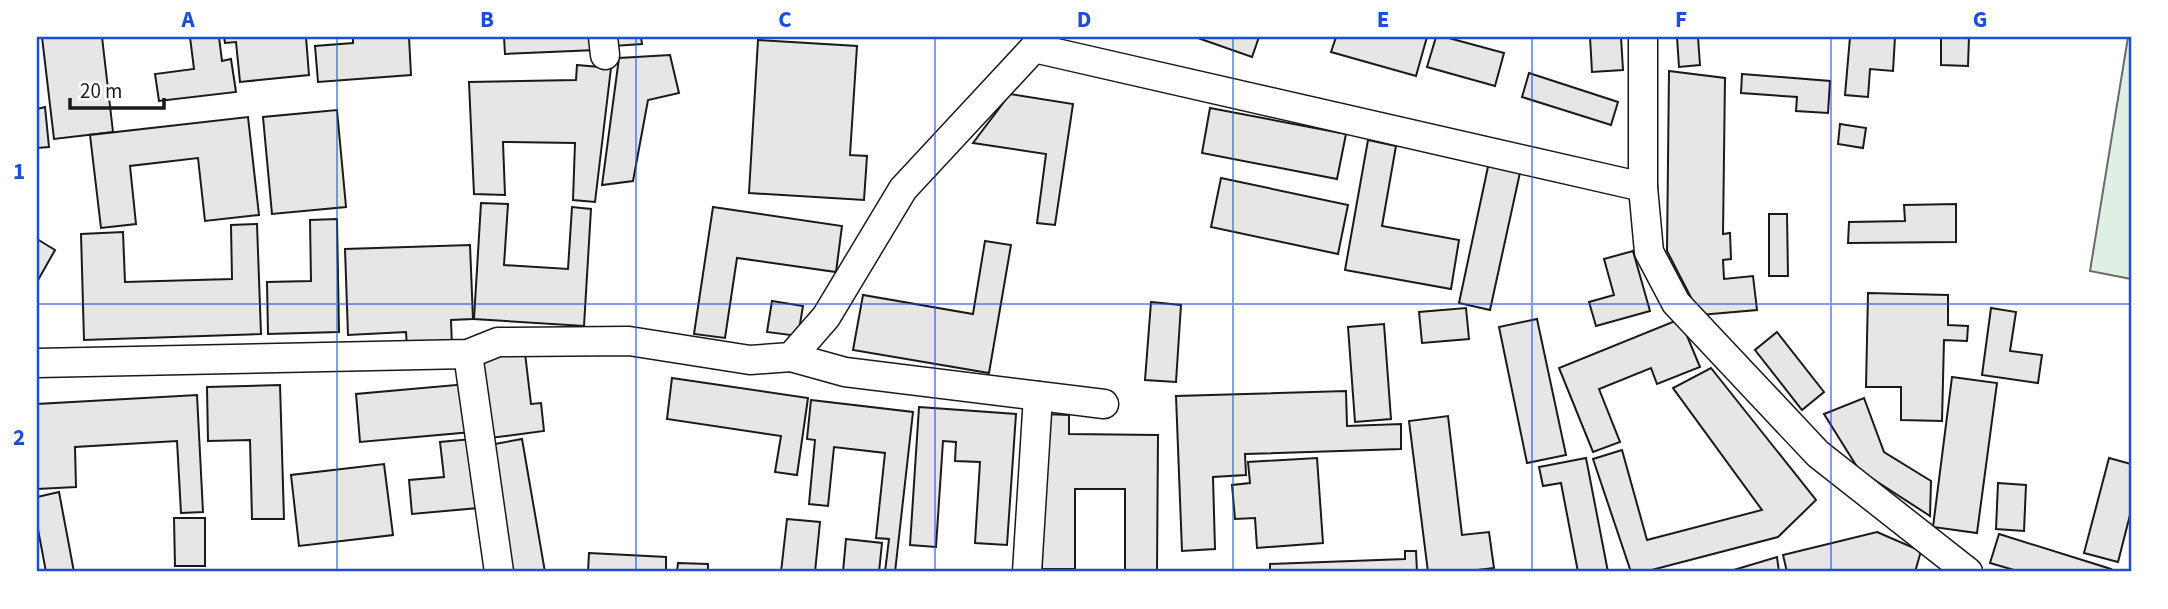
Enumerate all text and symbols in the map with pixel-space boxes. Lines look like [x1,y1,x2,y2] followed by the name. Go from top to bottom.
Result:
[180,3,195,36] text: A
[480,3,494,36] text: B
[778,3,792,36] text: C
[1077,3,1091,36] text: D
[1377,3,1389,36] text: E
[1675,3,1687,36] text: F
[1973,3,1987,36] text: G
[70,66,164,110] scale bar
[80,76,122,106] text: 20 m
[13,155,25,188] text: 1
[13,421,25,454] text: 2

